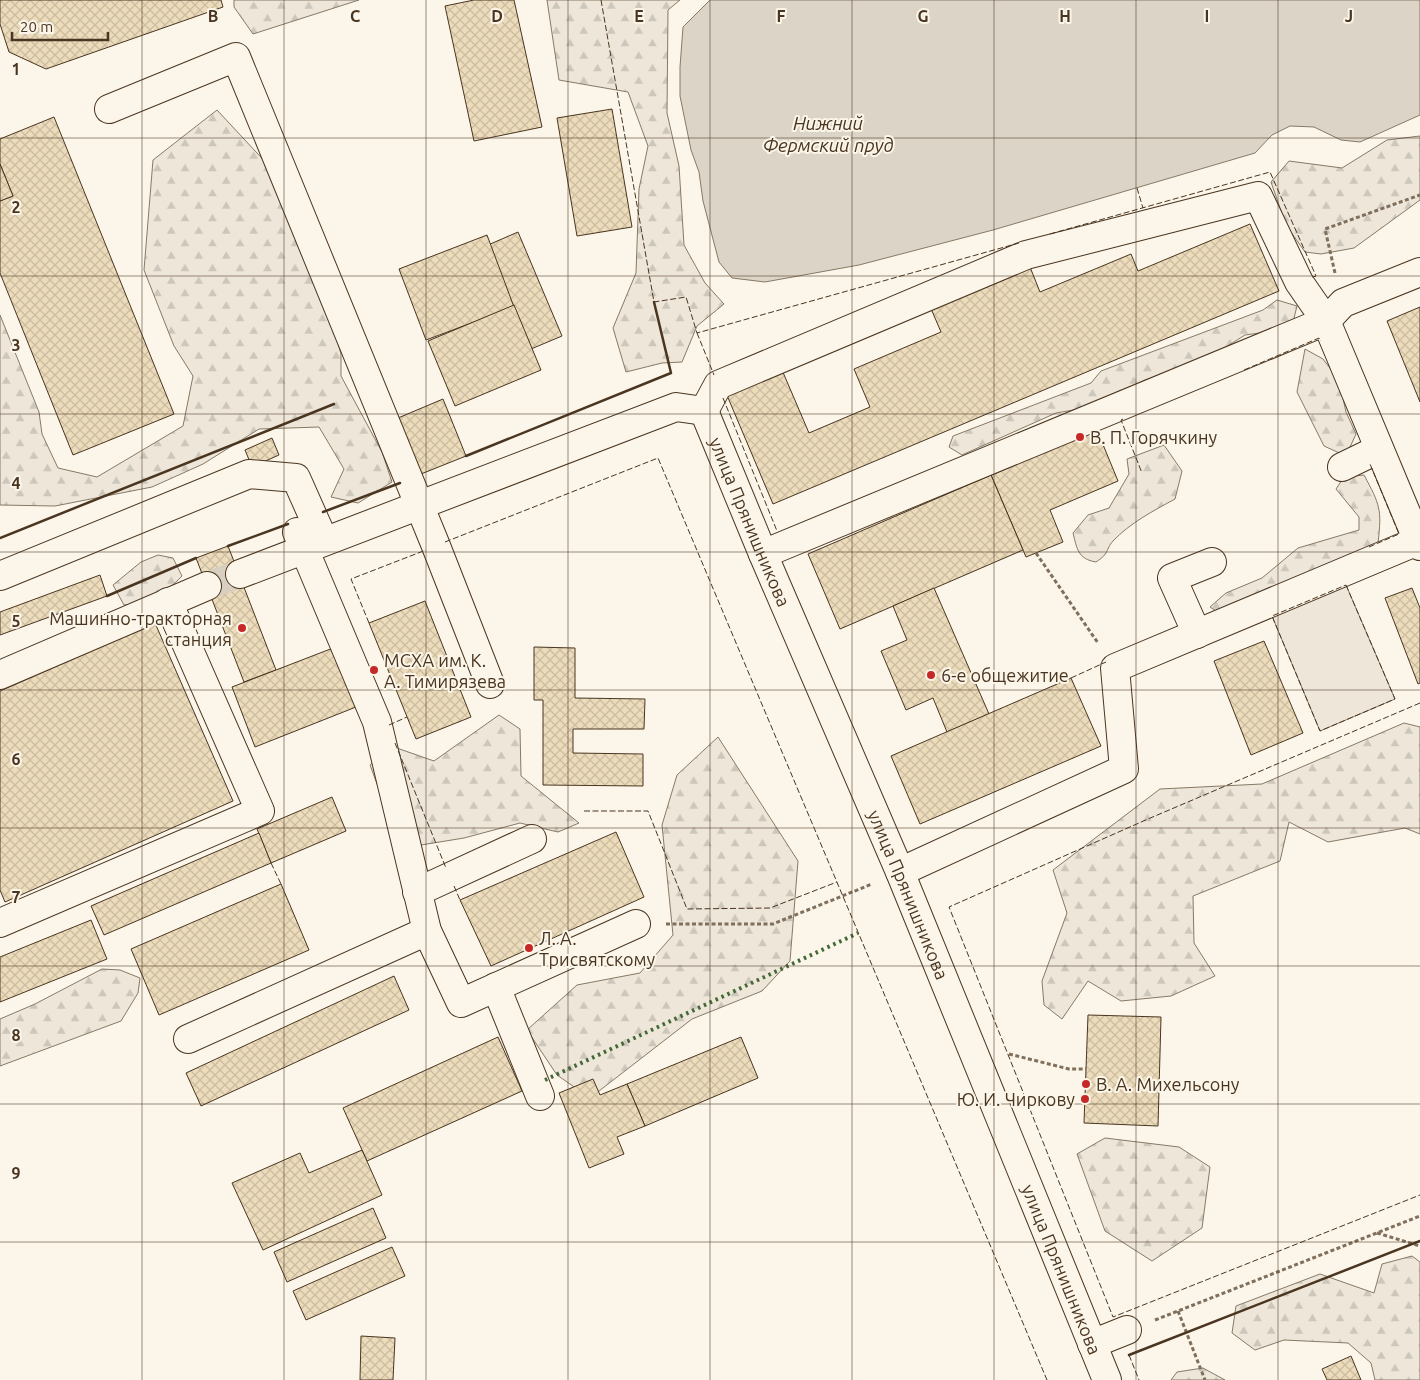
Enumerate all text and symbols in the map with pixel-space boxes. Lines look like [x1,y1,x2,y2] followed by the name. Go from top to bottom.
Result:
[208,7,218,25] text: B
[350,7,360,25] text: C
[491,7,503,25] text: D
[634,7,644,25] text: E
[777,7,786,25] text: F
[917,7,929,25] text: G
[1059,7,1071,25] text: H
[1205,7,1209,25] text: I
[1345,7,1353,25] text: J
[12,10,109,42] scale bar
[20,18,53,35] text: 20 m
[11,60,21,78] text: 1
[762,112,894,156] water label: Нижний Фермский пруд
[11,198,21,216] text: 2
[11,336,21,354] text: 3
[1090,427,1217,447] place label: В. П. Горячкину
[1074,431,1086,443] marker: В. П. Горячкину
[706,434,794,610] street label: улица Прянишникова
[11,474,21,492] text: 4
[49,608,232,649] place label: Машинно-тракторная станция
[11,612,21,630] text: 5
[236,622,248,634] marker: Машинно-тракторная станция
[384,650,506,691] place label: МСХА им. К. А. Тимирязева
[368,664,380,676] marker: МСХА им. К. А. Тимирязева
[941,665,1069,685] place label: 6-е общежитие
[925,669,937,681] marker: 6-е общежитие
[11,750,21,768] text: 6
[864,807,953,982] street label: улица Прянишникова
[11,888,21,906] text: 7
[539,928,656,969] place label: Л. А. Трисвятскому
[523,942,535,954] marker: Л. А. Трисвятскому
[11,1026,21,1044] text: 8
[1096,1074,1240,1094] place label: В. А. Михельсону
[1080,1078,1092,1090] marker: В. А. Михельсону
[957,1089,1075,1109] place label: Ю. И. Чиркову
[1079,1093,1091,1105] marker: Ю. И. Чиркову
[11,1164,21,1182] text: 9
[1018,1181,1105,1357] street label: улица Прянишникова

